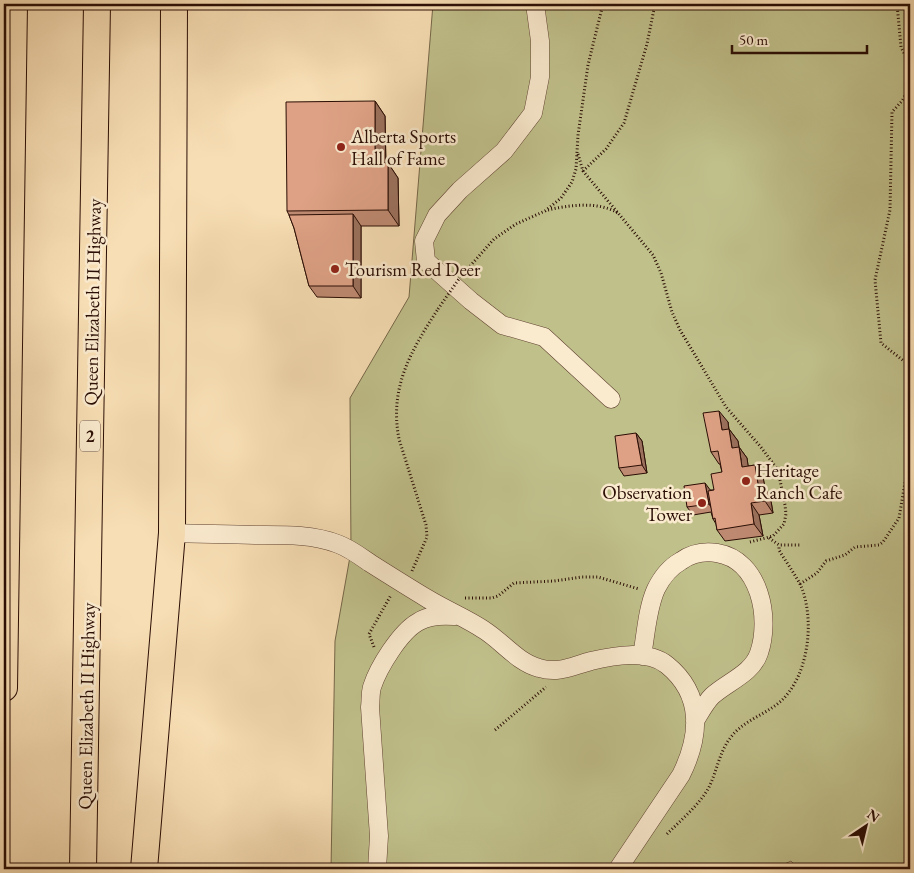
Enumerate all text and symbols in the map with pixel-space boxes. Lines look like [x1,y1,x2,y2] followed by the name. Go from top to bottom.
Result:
[732,22,866,54] scale bar
[739,30,768,49] text: 50 m
[350,124,456,171] place label: Alberta Sports Hall of Fame
[335,141,347,153] marker: Alberta Sports Hall of Fame
[78,198,107,406] street label: Queen Elizabeth II Highway
[345,257,481,282] place label: Tourism Red Deer
[329,263,341,275] marker: Tourism Red Deer
[80,421,100,452] road number: 2
[756,458,843,505] place label: Heritage Ranch Cafe
[740,475,752,487] marker: Heritage Ranch Cafe
[602,480,693,527] place label: Observation Tower
[696,497,708,509] marker: Observation Tower
[72,602,101,810] street label: Queen Elizabeth II Highway
[842,800,892,850] north arrow
[864,805,884,826] text: N

